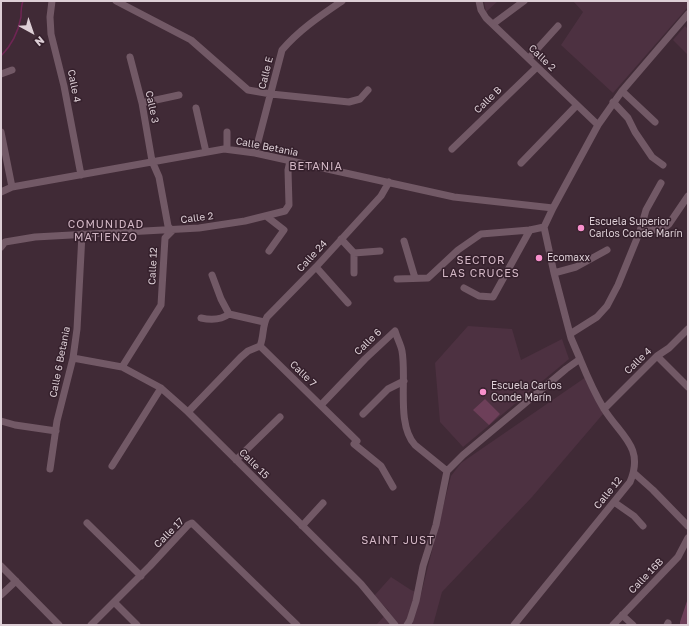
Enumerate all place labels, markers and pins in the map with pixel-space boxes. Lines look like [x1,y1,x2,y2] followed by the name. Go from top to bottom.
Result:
[589,216,683,240] place label: Escuela Superior Carlos Conde Marín
[576,223,586,233] marker: Escuela Superior Carlos Conde Marín
[547,252,590,264] place label: Ecomaxx
[534,253,544,263] marker: Ecomaxx
[491,380,562,404] place label: Escuela Carlos Conde Marín
[478,387,488,397] marker: Escuela Carlos Conde Marín

